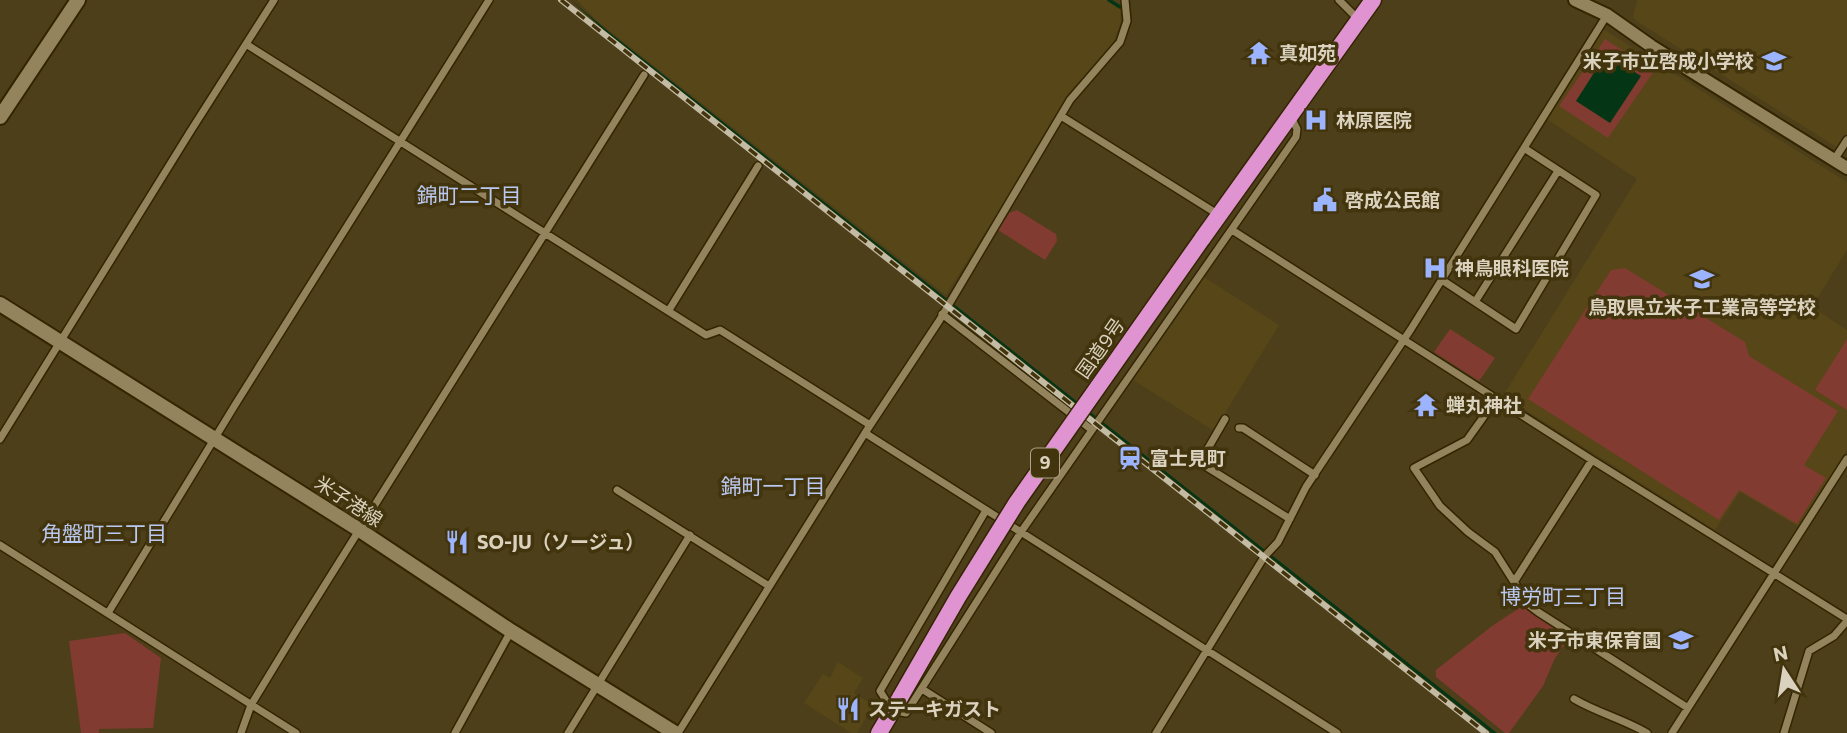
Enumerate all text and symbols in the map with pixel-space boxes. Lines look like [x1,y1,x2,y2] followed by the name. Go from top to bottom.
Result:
[1245,39,1273,67] temple icon: 真如苑
[1279,41,1336,64] place label: 真如苑
[1760,47,1788,75] school or university icon: 米子市立啓成小学校
[1583,49,1754,72] place label: 米子市立啓成小学校
[1302,106,1330,134] hospital icon: 林原医院
[1336,108,1412,131] place label: 林原医院
[417,182,522,207] district label: 錦町二丁目
[1311,186,1339,214] public building icon: 啓成公民館
[1345,188,1440,211] place label: 啓成公民館
[1421,254,1449,282] hospital icon: 神鳥眼科医院
[1455,256,1569,279] place label: 神鳥眼科医院
[1688,265,1716,293] school or university icon: 鳥取県立米子工業高等学校
[1588,295,1816,318] place label: 鳥取県立米子工業高等学校
[1071,313,1129,382] street label: 国道9号
[1412,391,1440,419] temple icon: 蝉丸神社
[1446,393,1522,416] place label: 蝉丸神社
[1116,444,1144,472] station icon: 富士見町
[1150,446,1226,469] place label: 富士見町
[1031,448,1059,477] road number: 9
[311,470,387,531] street label: 米子港線
[721,473,826,498] district label: 錦町一丁目
[41,520,167,545] district label: 角盤町三丁目
[443,528,471,556] restaurant icon: SO-JU（ソージュ）
[477,530,644,553] place label: SO-JU（ソージュ）
[1500,583,1626,608] district label: 博労町三丁目
[1667,626,1695,654] school or university icon: 米子市東保育園
[1528,628,1661,651] place label: 米子市東保育園
[1749,635,1819,705] north arrow
[1771,640,1790,666] text: N
[834,695,862,723] restaurant icon: ステーキガスト
[868,697,1001,720] place label: ステーキガスト

